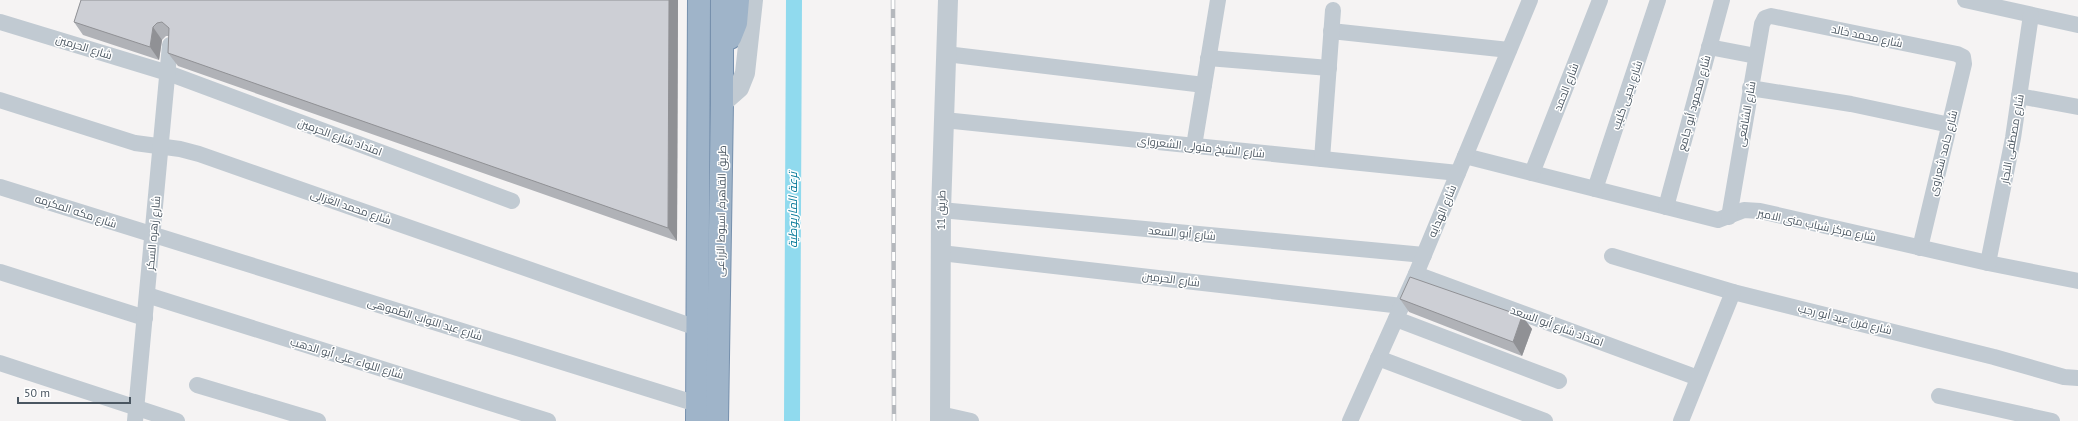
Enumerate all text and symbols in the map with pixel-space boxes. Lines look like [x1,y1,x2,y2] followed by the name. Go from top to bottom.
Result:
[1830,22,1904,51] street label: شارع محمد خالد
[54,32,114,63] street label: شارع الحرمين
[1674,54,1714,153] street label: شارع محمود أبو جامع
[1609,59,1646,132] street label: شارع يحيى كليب
[1550,61,1582,113] street label: شارع الحمد
[1733,80,1760,148] street label: شارع الشافعى
[1997,93,2028,186] street label: شارع مصطفى النجار
[1926,109,1961,197] street label: شارع حامد شعراوى
[296,115,384,160] street label: امتداد شارع الحرمين
[1136,133,1265,162] street label: شارع الشيخ متولى الشعرواى
[713,145,729,277] street label: طريق القاهرة, اسيوط الزراعى
[785,169,800,248] water label: ترعة الماريوطية
[1425,183,1460,240] street label: شارع الهدايه
[308,187,393,228] street label: شارع محمد الغزالى
[934,190,948,230] street label: طريق 11
[33,191,119,232] street label: شارع مكه المكرمه
[143,195,164,272] street label: شارع زهره السكر
[1755,205,1878,245] street label: شارع مركز شباب منى الامير
[1148,223,1216,244] street label: شارع أبو السعد
[1141,269,1201,290] street label: شارع الحرمين
[366,295,484,344] street label: شارع عبد التواب الطموهى
[1796,301,1893,338] street label: شارع فرن عيد أبو رجب
[1508,303,1605,350] street label: امتداد شارع أبو السعد
[288,334,405,383] street label: شارع اللواء على أبو الدهب
[18,379,130,405] scale bar
[24,385,50,400] text: 50 m

